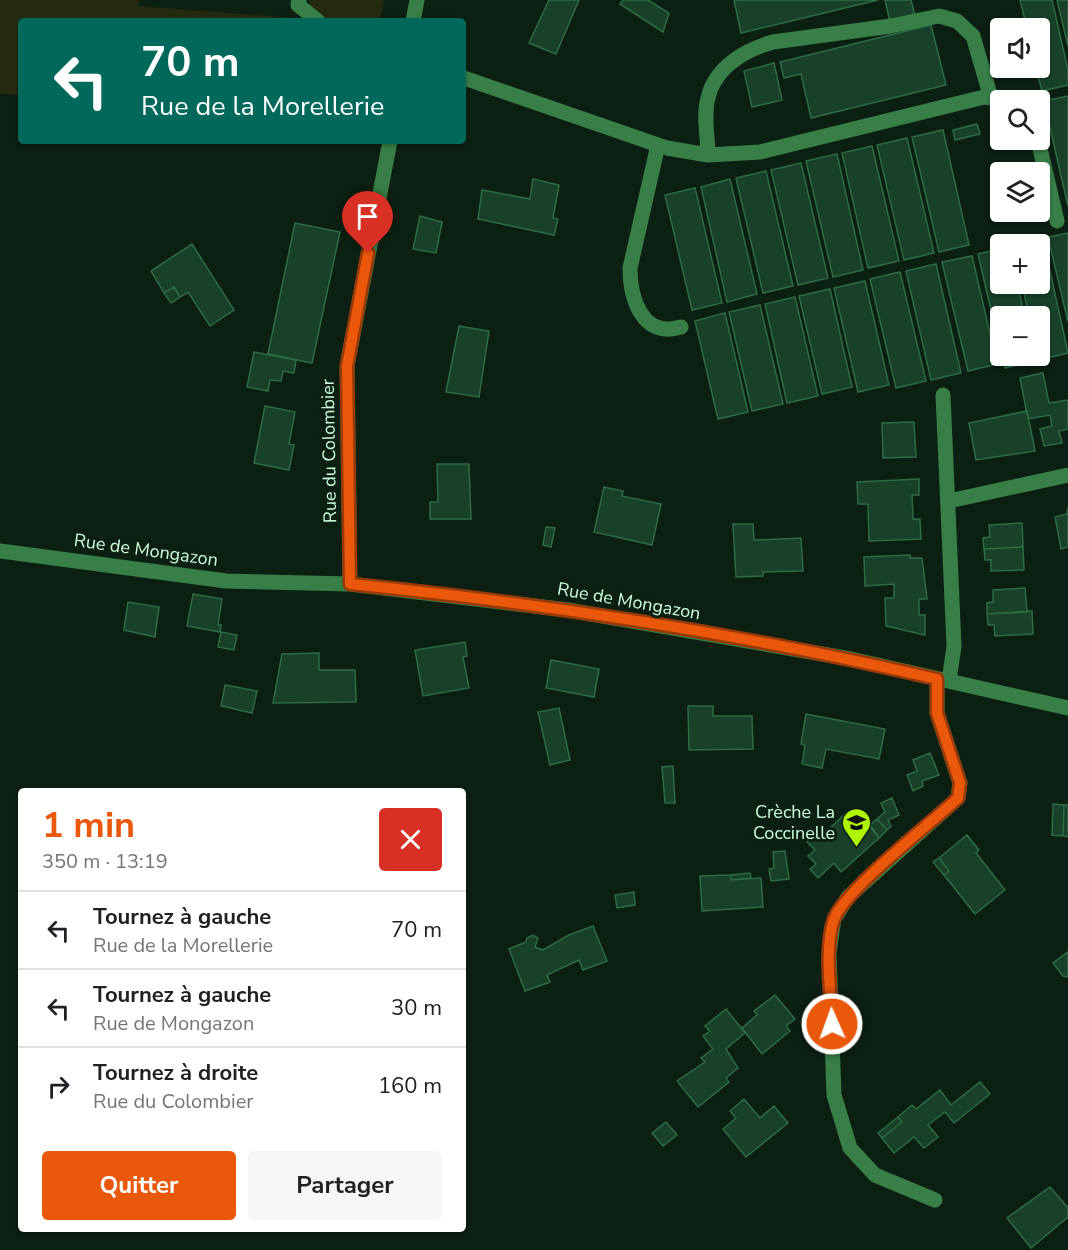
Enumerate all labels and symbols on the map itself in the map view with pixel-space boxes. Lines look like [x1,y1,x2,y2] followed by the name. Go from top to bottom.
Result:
[342,191,393,253] pin
[316,378,342,523] street label: Rue du Colombier
[72,528,220,572] street label: Rue de Mongazon
[555,577,703,625] street label: Rue de Mongazon
[753,800,835,845] place label: Crèche La Coccinelle
[840,806,872,848] school or university icon: Crèche La Coccinelle
[800,992,864,1056] position arrow

